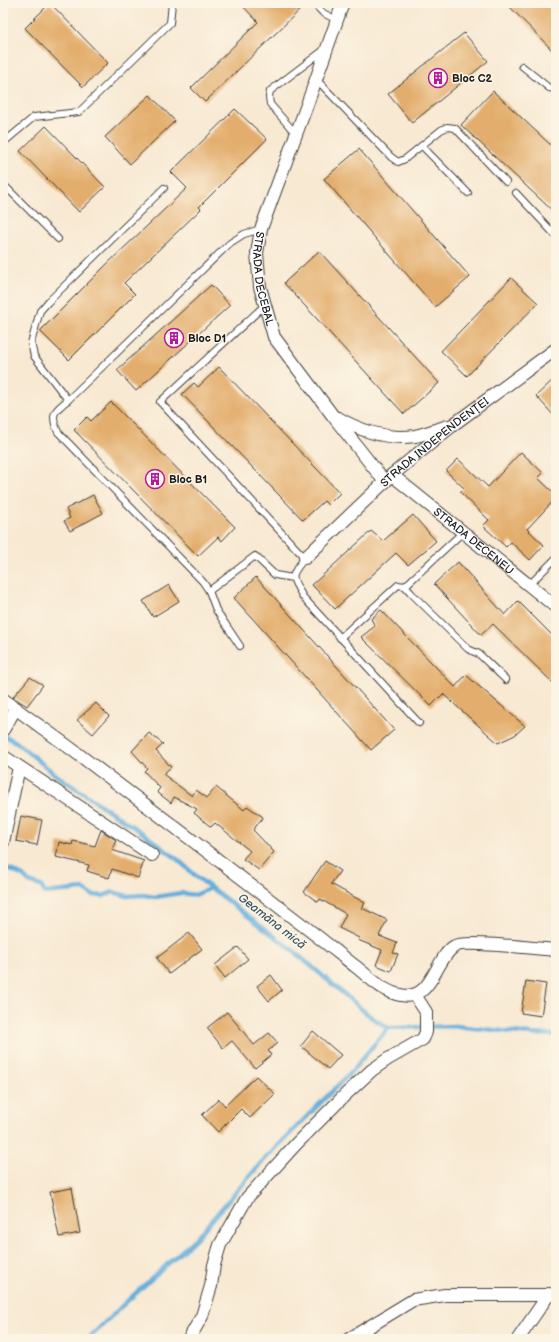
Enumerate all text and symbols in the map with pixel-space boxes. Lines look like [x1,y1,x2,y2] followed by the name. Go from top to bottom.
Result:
[427,67,449,89] building icon: Bloc C2
[452,72,493,85] place label: Bloc C2
[250,230,277,328] street label: STRADA DECEBAL
[163,327,185,349] building icon: Bloc D1
[188,332,226,345] place label: Bloc D1
[378,394,492,490] street label: STRADA INDEPENDENȚEI
[144,468,166,490] building icon: Bloc B1
[169,473,207,486] place label: Bloc B1
[431,505,516,577] street label: STRADA DECENEU
[235,890,309,953] water label: Geamăna mică

